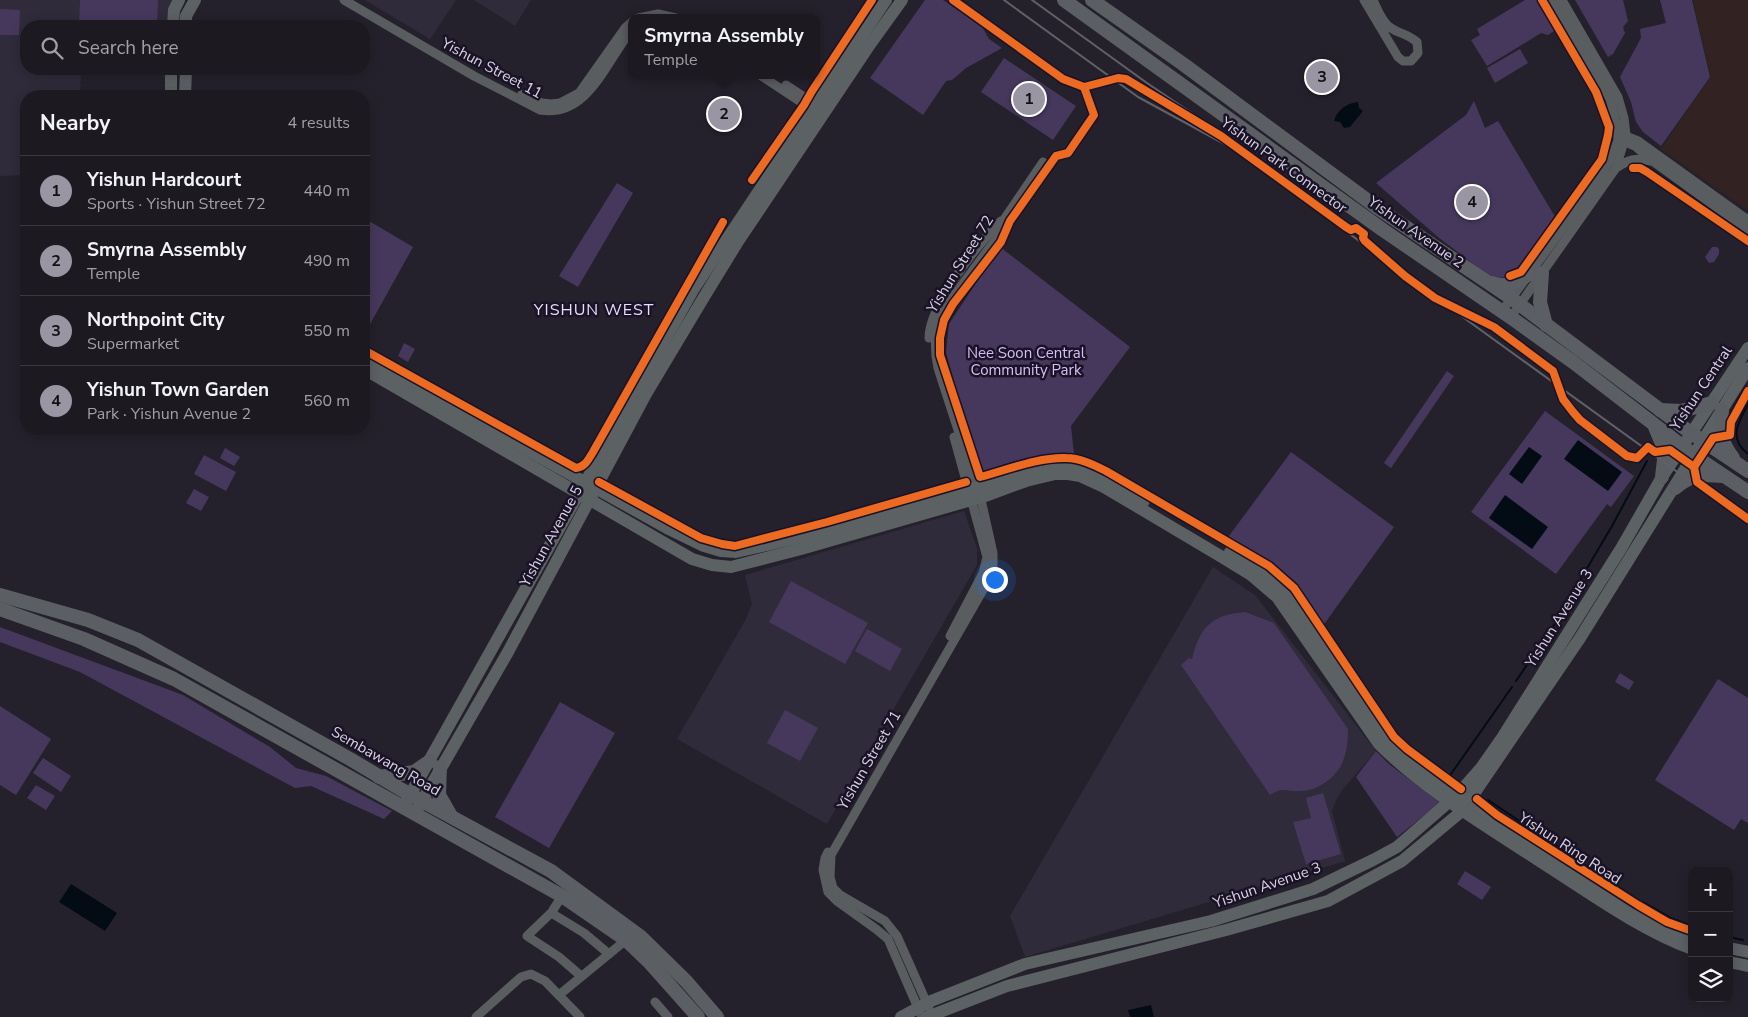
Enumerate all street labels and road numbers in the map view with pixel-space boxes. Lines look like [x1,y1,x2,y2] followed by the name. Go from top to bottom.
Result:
[437,32,546,103] street label: Yishun Street 11
[1216,112,1352,218] street label: Yishun Park Connector
[1363,191,1468,273] street label: Yishun Avenue 2
[921,211,998,318] street label: Yishun Street 72
[1665,341,1737,435] street label: Yishun Central
[514,482,587,591] street label: Yishun Avenue 5
[1520,565,1597,672] street label: Yishun Avenue 3
[832,707,906,814] street label: Yishun Street 71
[328,722,444,800] street label: Sembawang Road
[1514,807,1625,889] street label: Yishun Ring Road
[1209,857,1324,913] street label: Yishun Avenue 3

